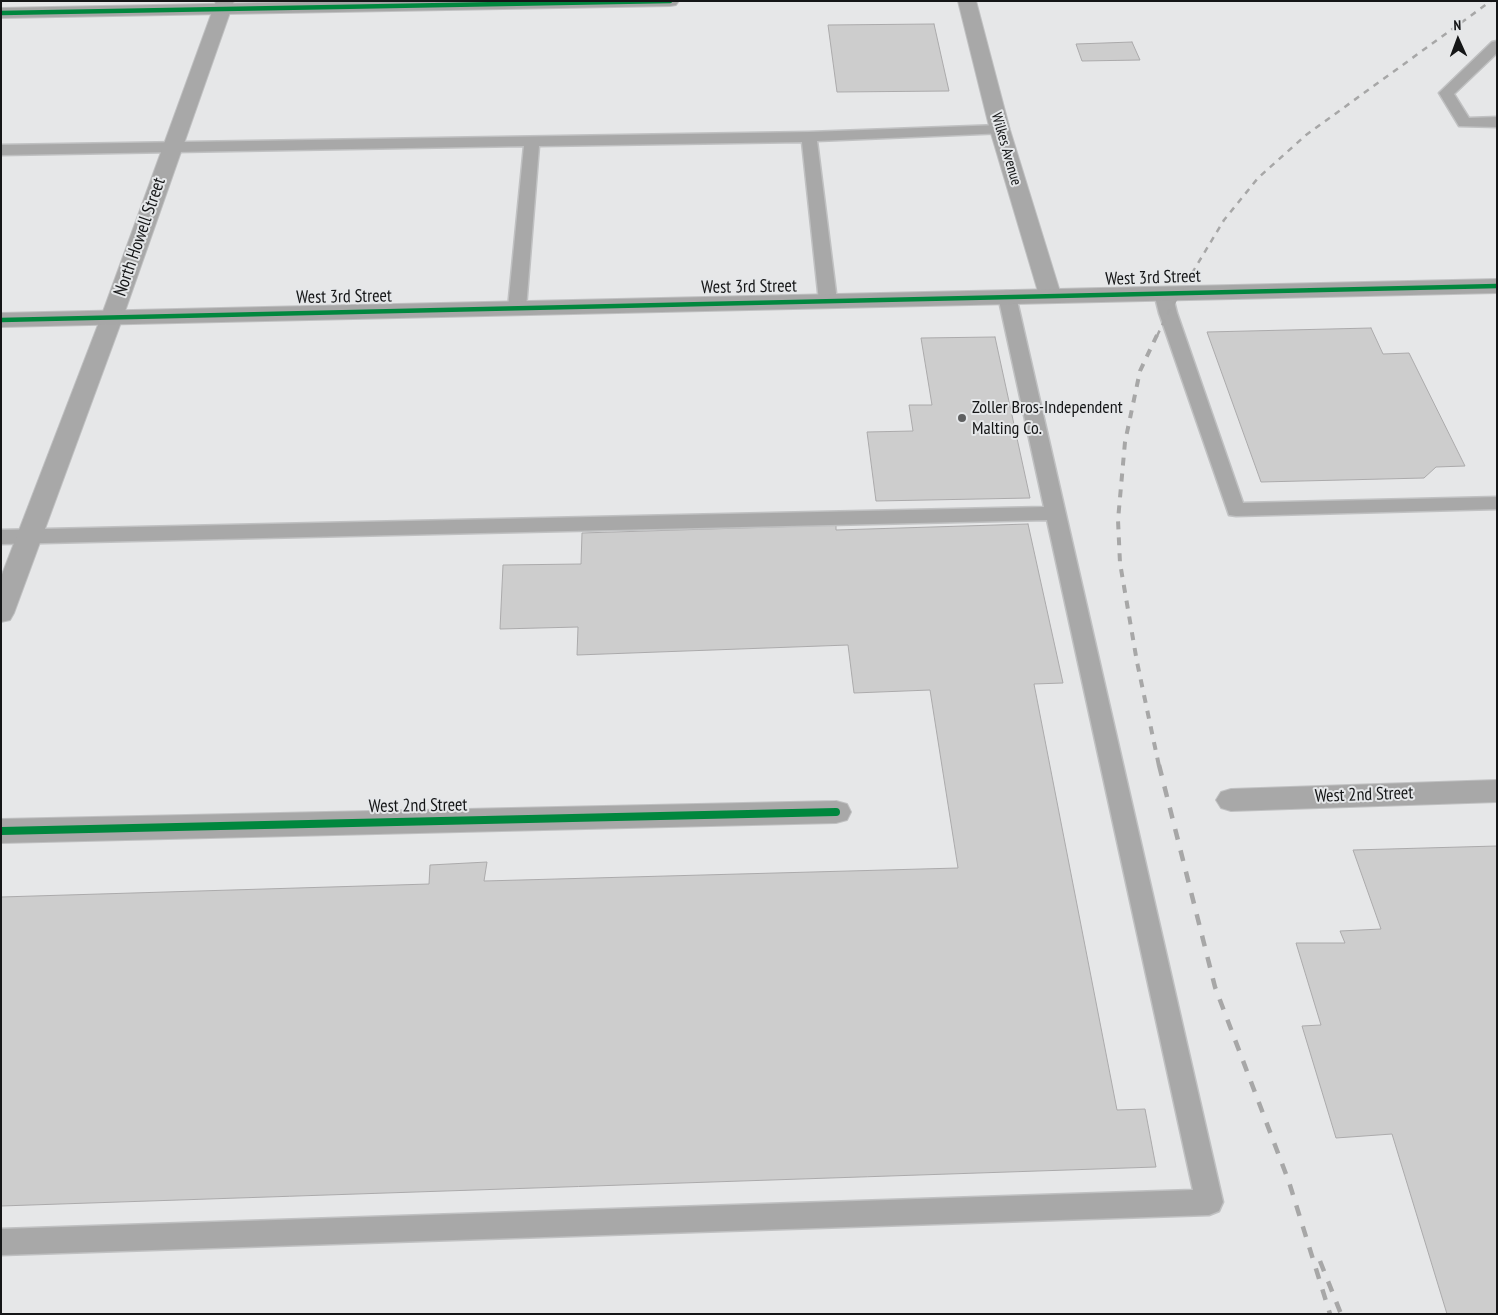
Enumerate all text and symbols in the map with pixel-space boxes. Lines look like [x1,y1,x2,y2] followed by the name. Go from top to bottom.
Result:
[1433,15,1483,65] north arrow
[1453,16,1462,34] text: N
[987,111,1025,187] street label: Wilkes Avenue
[110,175,170,299] street label: North Howell Street
[1105,266,1201,290] street label: West 3rd Street
[701,275,797,299] street label: West 3rd Street
[296,285,392,309] street label: West 3rd Street
[972,397,1123,439] place label: Zoller Bros-Independent Malting Co.
[956,412,968,424] marker: Zoller Bros-Independent Malting Co.
[1314,782,1414,808] street label: West 2nd Street
[369,794,467,818] street label: West 2nd Street

